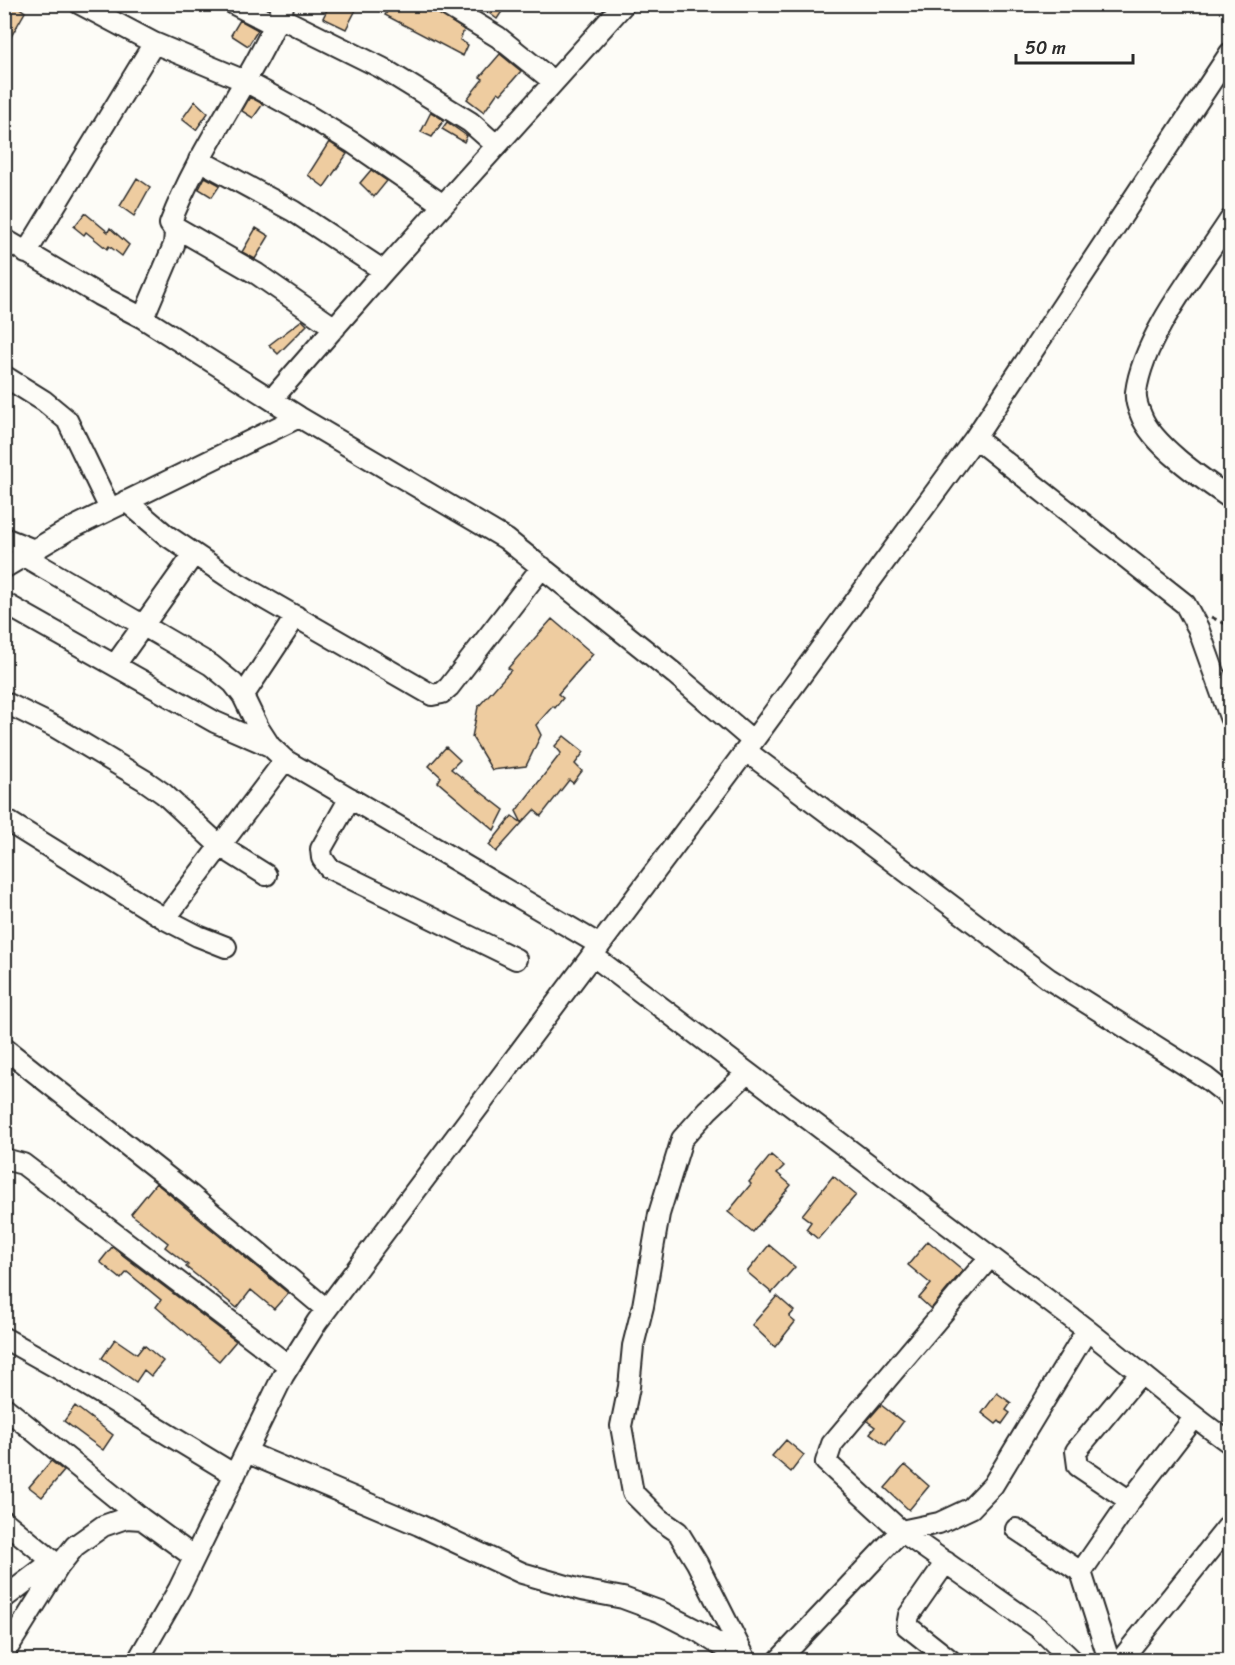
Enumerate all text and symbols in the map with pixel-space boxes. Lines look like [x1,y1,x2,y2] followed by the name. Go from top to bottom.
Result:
[1016,27,1133,65] scale bar
[1025,32,1066,64] text: 50 m

